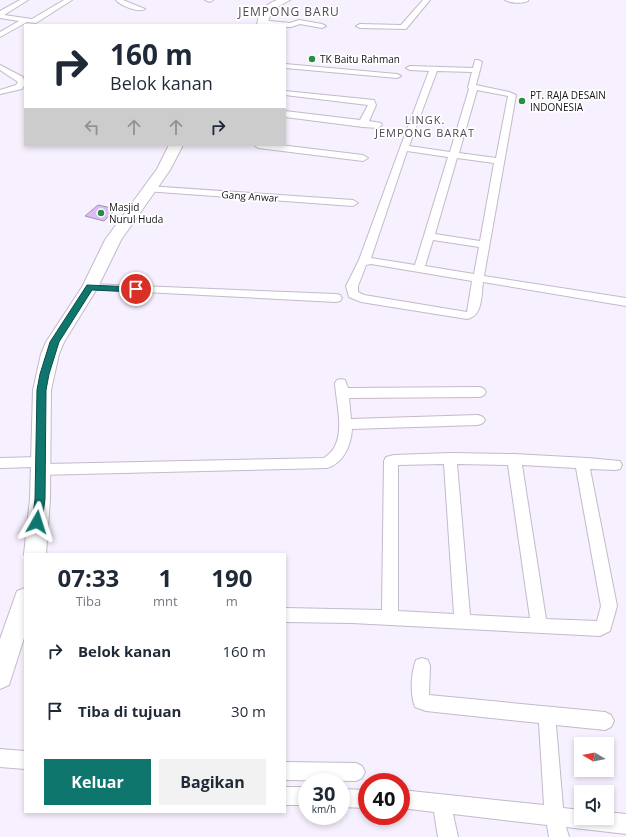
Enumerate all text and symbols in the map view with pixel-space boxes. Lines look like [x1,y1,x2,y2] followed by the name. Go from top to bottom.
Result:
[237,3,340,20] district label: JEMPONG BARU
[110,35,193,73] text: 160 m
[44,40,96,92] icon: right
[320,52,400,66] place label: TK Baitu Rahman
[307,54,317,64] marker: TK Baitu Rahman
[110,71,213,95] text: Belok kanan
[530,88,606,114] place label: PT. RAJA DESAIN INDONESIA
[517,96,527,106] marker: PT. RAJA DESAIN INDONESIA
[374,112,475,140] district label: LINGK. JEMPONG BARAT
[81,116,103,138] icon: left
[123,116,145,138] icon: ahead
[165,116,187,138] icon: ahead
[207,116,229,138] icon: right
[221,187,279,205] street label: Gang Anwar
[109,200,163,226] place label: Masjid Nurul Huda
[96,208,106,218] marker: Masjid Nurul Huda
[119,272,153,306] pin
[125,278,147,300] icon: arrive
[16,501,58,543] position arrow
[58,561,119,594] text: 07:33
[158,561,172,594] text: 1
[211,561,252,594] text: 190
[76,592,101,610] text: Tiba
[153,592,178,610] text: mnt
[226,592,238,610] text: m
[44,640,66,662] icon: right
[78,641,171,661] text: Belok kanan
[222,641,266,661] text: 160 m
[44,700,66,722] icon: arrive
[78,701,181,721] text: Tiba di tujuan
[231,701,266,721] text: 30 m
[574,737,614,777] north arrow
[574,737,614,825] map controls
[44,759,151,805] button: Keluar
[159,759,266,805] button: Bagikan
[358,773,410,825] speed limit sign: 40
[313,780,335,807] text: 30
[574,785,614,825] button: sound
[312,802,336,816] text: km/h

